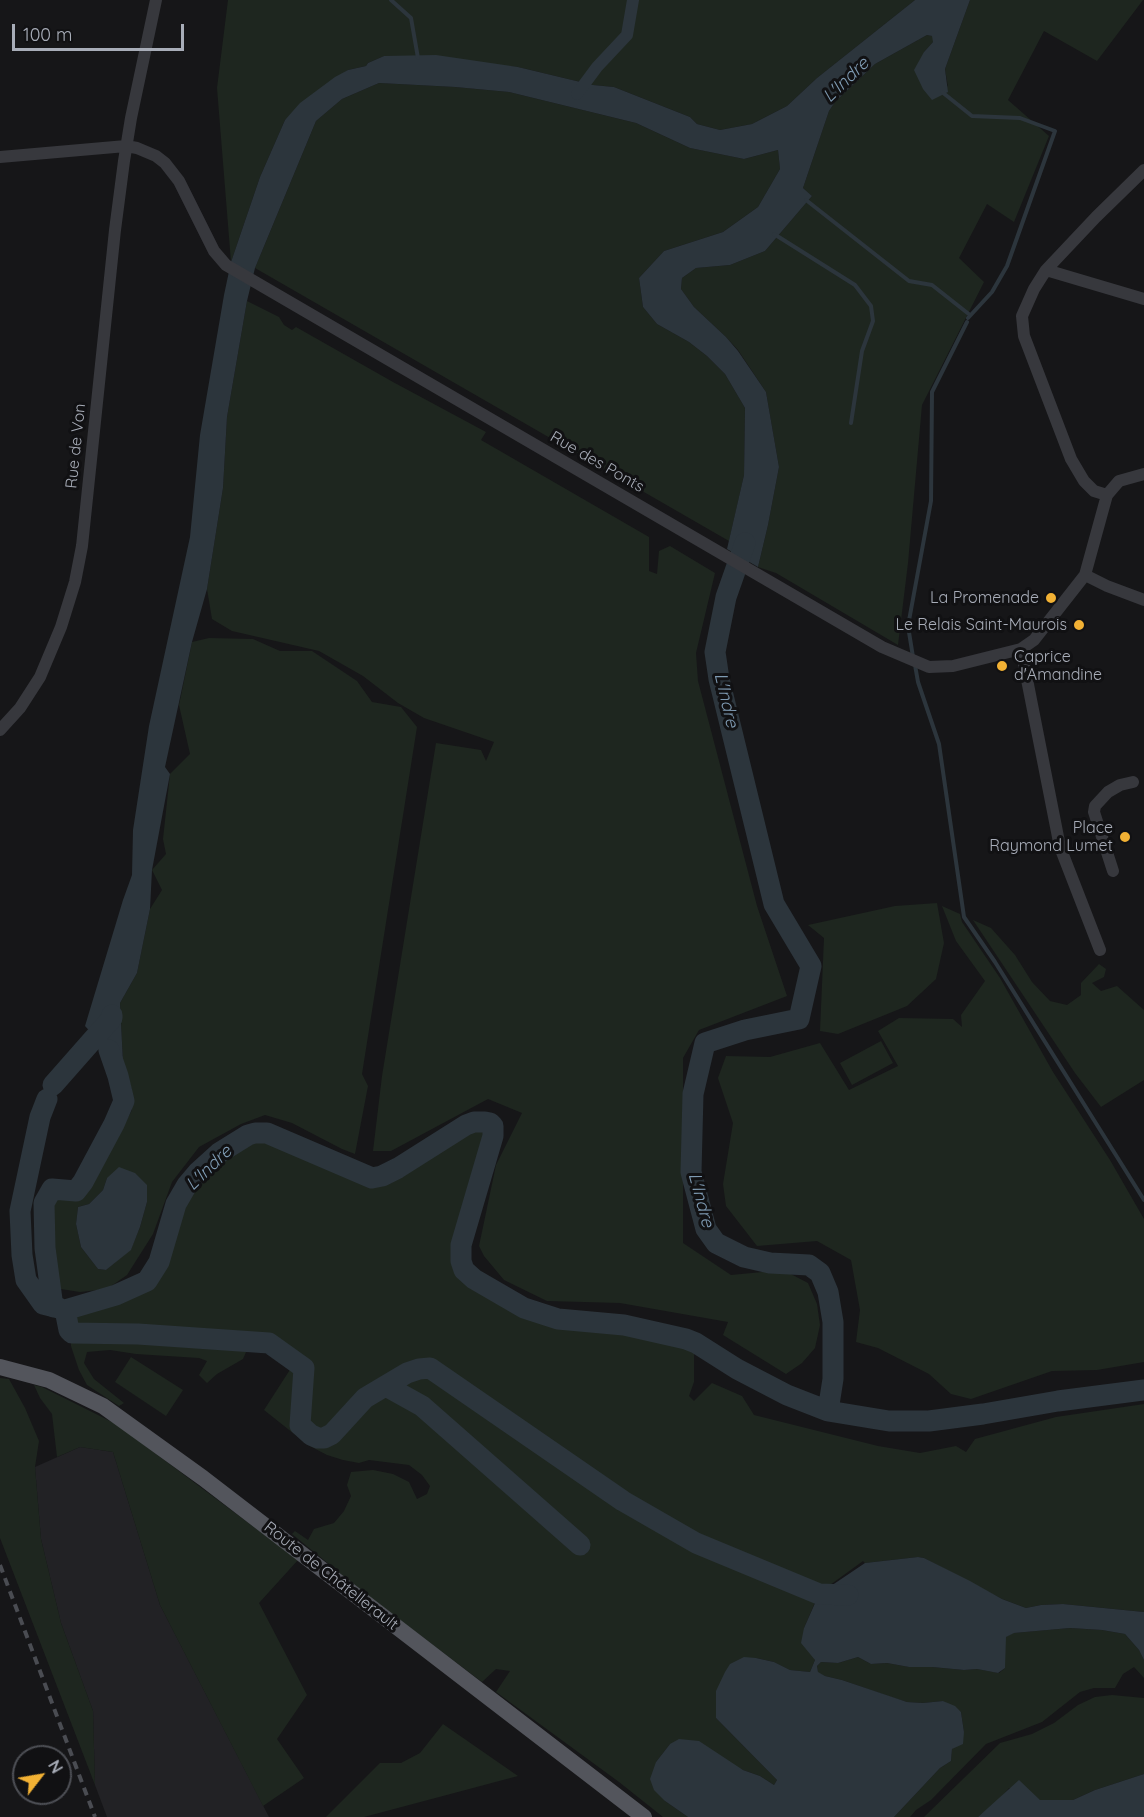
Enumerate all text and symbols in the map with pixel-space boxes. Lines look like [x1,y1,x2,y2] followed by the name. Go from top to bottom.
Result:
[15,12,188,50] scale bar
[23,23,72,46] text: 100 m
[819,53,873,107] water label: L'Indre
[62,403,90,489] street label: Rue de Von
[547,427,647,497] street label: Rue des Ponts
[930,588,1039,608] place label: La Promenade
[1044,591,1058,605] marker: La Promenade
[895,615,1067,635] place label: Le Relais Saint-Maurois
[1072,618,1086,632] marker: Le Relais Saint-Maurois
[1014,647,1102,685] place label: Caprice d'Amandine
[995,659,1009,673] marker: Caprice d'Amandine
[709,670,743,730] water label: L'Indre
[989,818,1113,856] place label: Place Raymond Lumet
[1118,830,1132,844] marker: Place Raymond Lumet
[182,1141,236,1195] water label: L'Indre
[683,1170,719,1230] water label: L'Indre
[260,1518,402,1634] street label: Route de Châtellerault
[12,1745,72,1805] north arrow
[44,1757,67,1777] text: N

